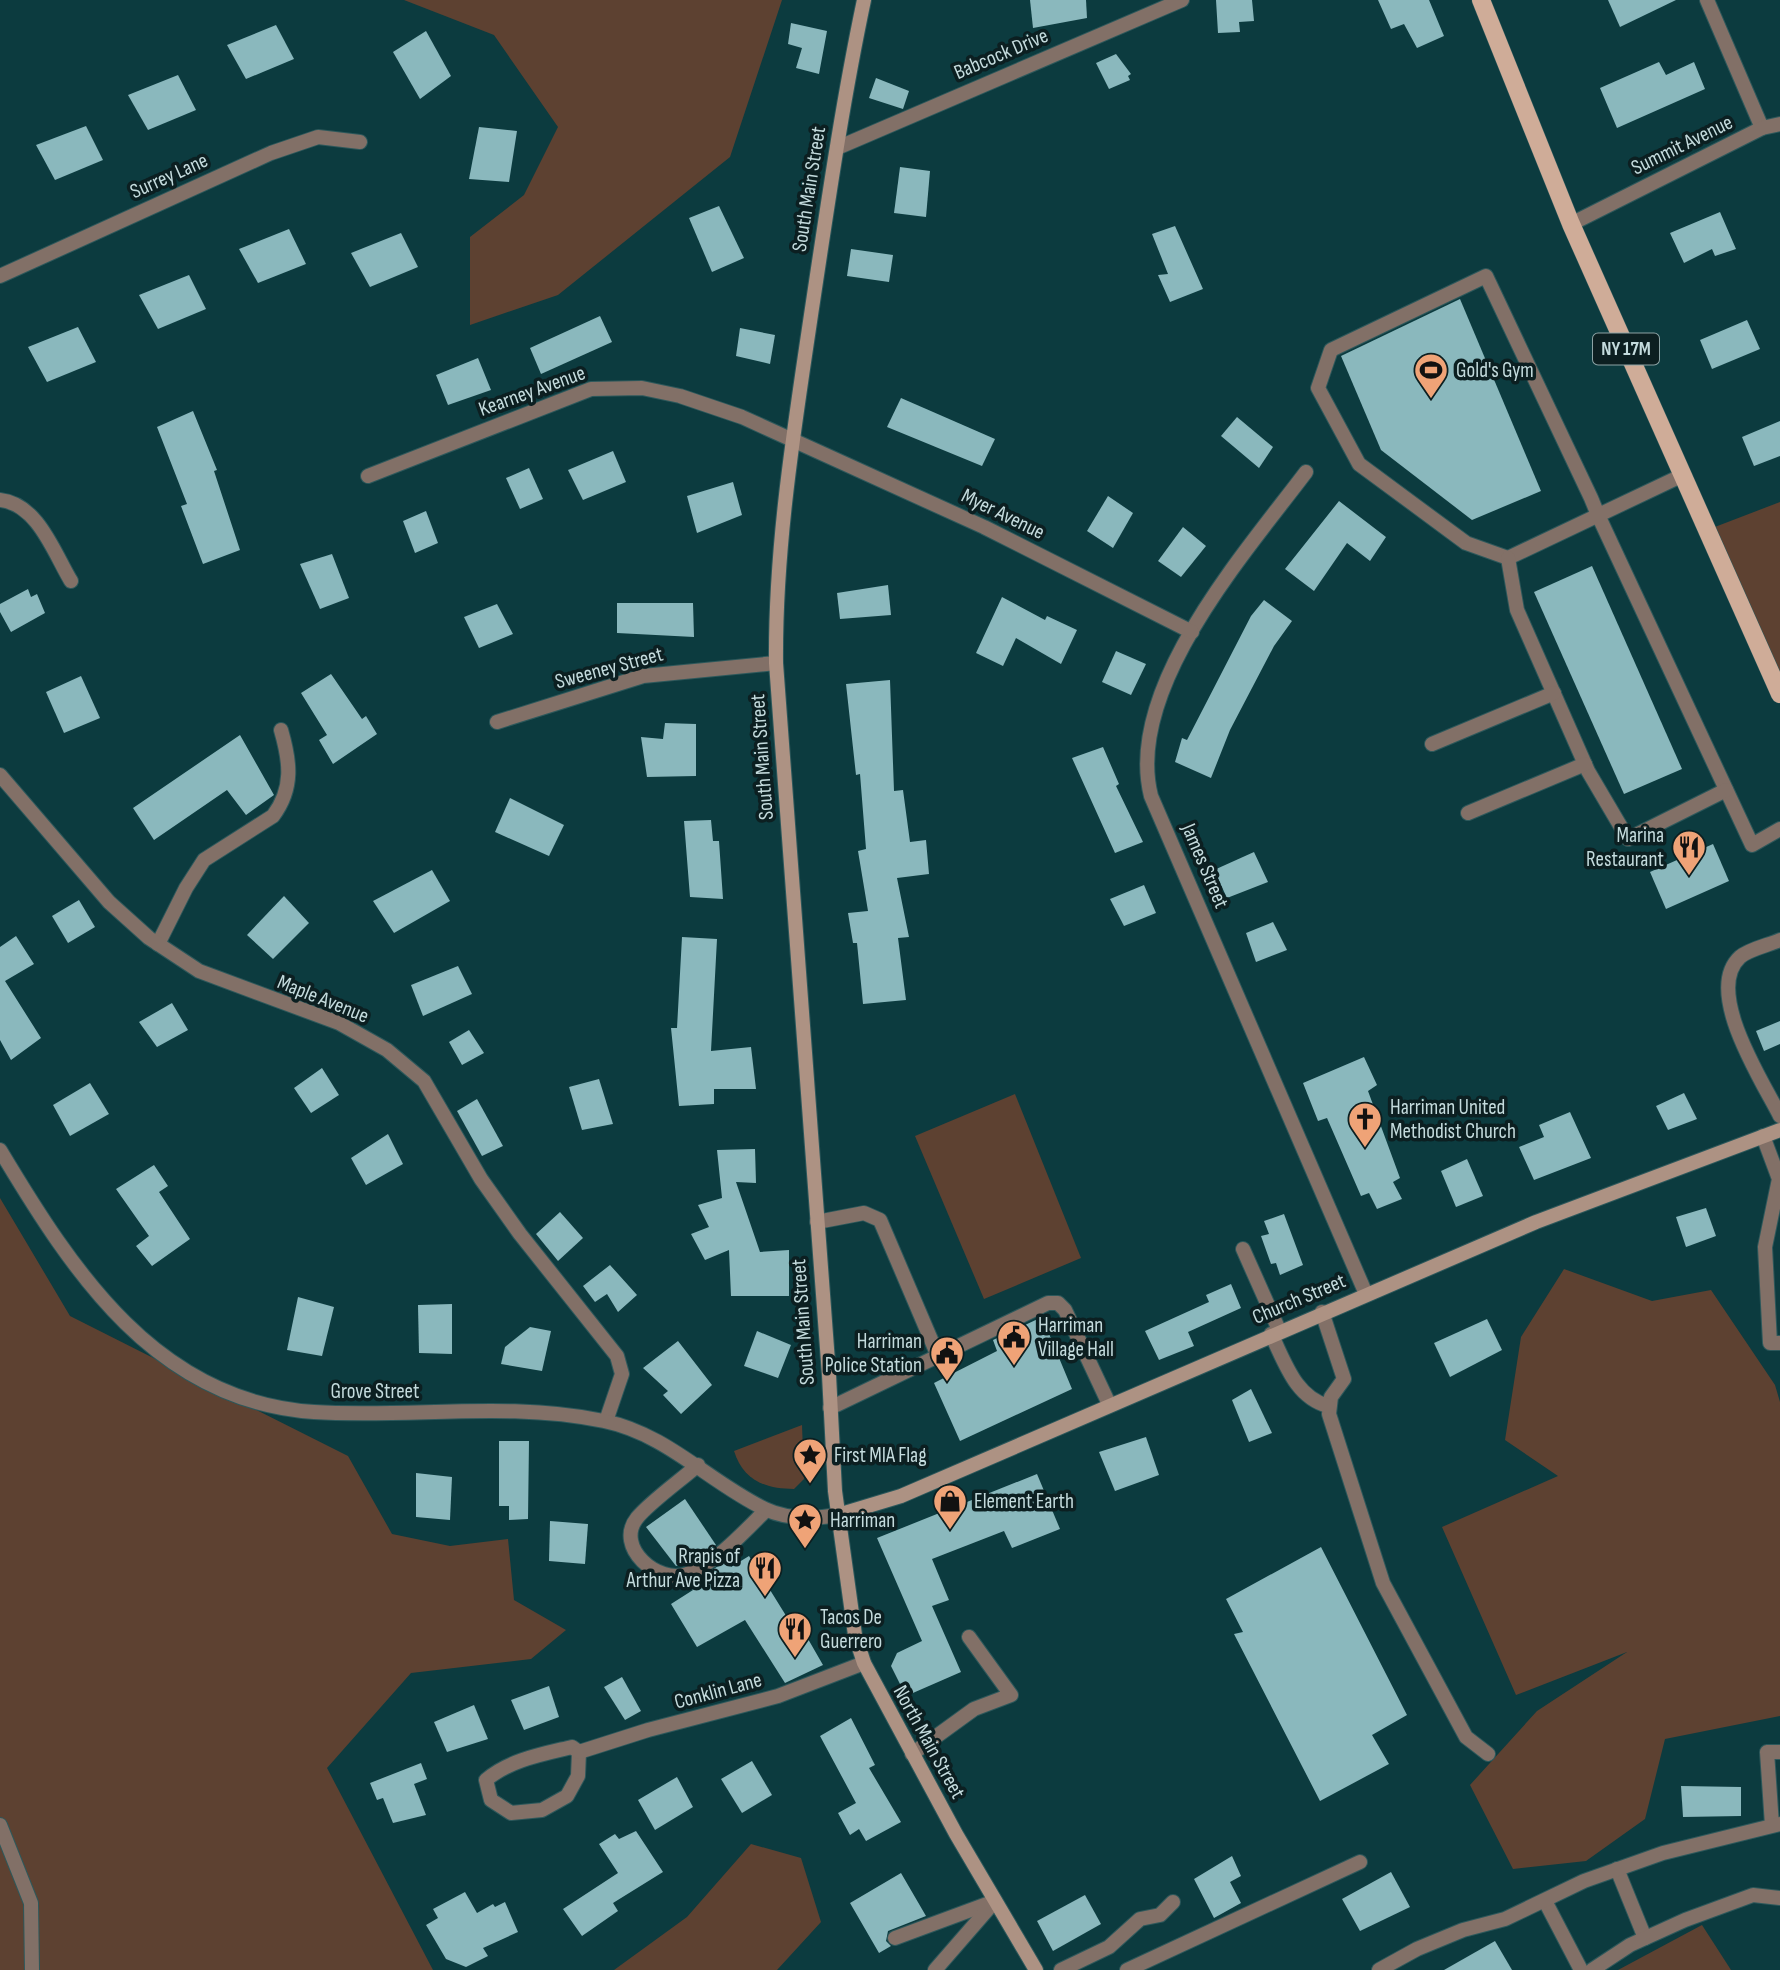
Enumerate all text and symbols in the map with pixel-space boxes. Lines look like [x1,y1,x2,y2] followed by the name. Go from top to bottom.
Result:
[950,23,1052,85] street label: Babcock Drive
[1627,110,1737,180] street label: Summit Avenue
[787,125,831,253] street label: South Main Street
[126,148,212,204] street label: Surrey Lane
[1593,334,1659,364] road number: NY 17M
[1412,351,1450,400] sports icon: Gold's Gym
[1456,358,1534,383] place label: Gold's Gym
[475,360,589,422] street label: Kearney Avenue
[957,483,1049,545] street label: Myer Avenue
[552,642,666,694] street label: Sweeney Street
[745,693,779,821] street label: South Main Street
[1176,819,1234,912] street label: James Street
[1586,823,1664,872] place label: Marina Restaurant
[1670,828,1708,877] restaurant icon: Marina Restaurant
[274,969,372,1029] street label: Maple Avenue
[1390,1095,1516,1144] place label: Harriman United Methodist Church
[1346,1100,1384,1149] church icon: Harriman United Methodist Church
[786,1258,820,1386] street label: South Main Street
[1249,1268,1349,1330] street label: Church Street
[1038,1313,1114,1362] place label: Harriman Village Hall
[995,1318,1033,1367] public building icon: Harriman Village Hall
[825,1329,922,1378] place label: Harriman Police Station
[928,1334,966,1383] public building icon: Harriman Police Station
[331,1379,419,1404] street label: Grove Street
[791,1436,829,1485] place icon: First MIA Flag
[834,1443,927,1468] place label: First MIA Flag
[931,1482,969,1531] shop icon: Element Earth
[974,1489,1074,1514] place label: Element Earth
[786,1501,824,1550] place icon: Harriman
[830,1508,895,1533] place label: Harriman
[625,1544,741,1593] place label: Rrapis of Arthur Ave Pizza
[746,1549,784,1598] restaurant icon: Rrapis of Arthur Ave Pizza
[820,1605,882,1654] place label: Tacos De Guerrero
[776,1610,814,1659] restaurant icon: Tacos De Guerrero
[671,1667,765,1715] street label: Conklin Lane
[888,1681,970,1803] street label: North Main Street

